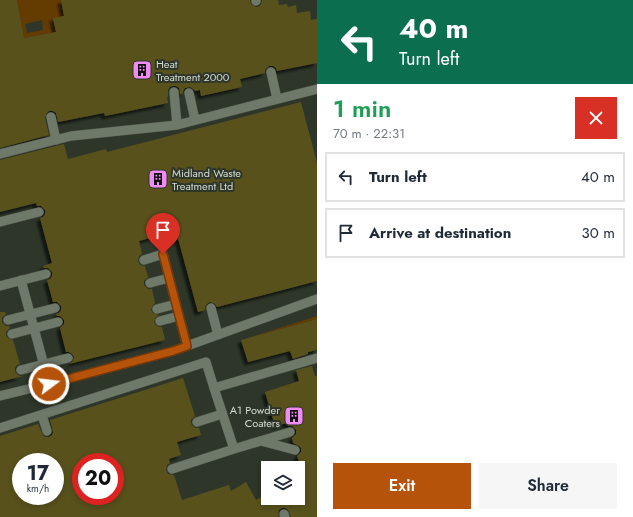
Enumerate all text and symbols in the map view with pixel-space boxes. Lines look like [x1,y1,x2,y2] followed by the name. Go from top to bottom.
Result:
[399,8,468,49] text: 40 m
[333,16,385,68] icon: left
[399,46,459,72] text: Turn left
[156,56,230,85] place label: Heat Treatment 2000
[131,59,153,81] building icon: Heat Treatment 2000
[333,91,391,126] text: 1 min
[575,97,617,139] button: close
[333,124,405,143] text: 70 m · 22:31
[172,165,241,194] place label: Midland Waste Treatment Ltd
[335,166,357,188] icon: left
[369,166,427,188] text: Turn left
[581,166,615,188] text: 40 m
[147,168,169,190] building icon: Midland Waste Treatment Ltd
[146,213,180,254] pin
[152,219,174,241] icon: arrive
[335,222,357,244] icon: arrive
[369,222,511,244] text: Arrive at destination
[582,222,615,244] text: 30 m
[28,363,70,405] position arrow
[230,402,281,431] place label: A1 Powder Coaters
[283,405,305,427] building icon: A1 Powder Coaters
[72,453,124,505] speed limit sign: 20
[27,459,49,488] text: 17
[261,461,305,505] map controls
[261,461,305,505] button: layers
[333,463,471,509] button: Exit
[479,463,617,509] button: Share
[27,481,49,496] text: km/h

